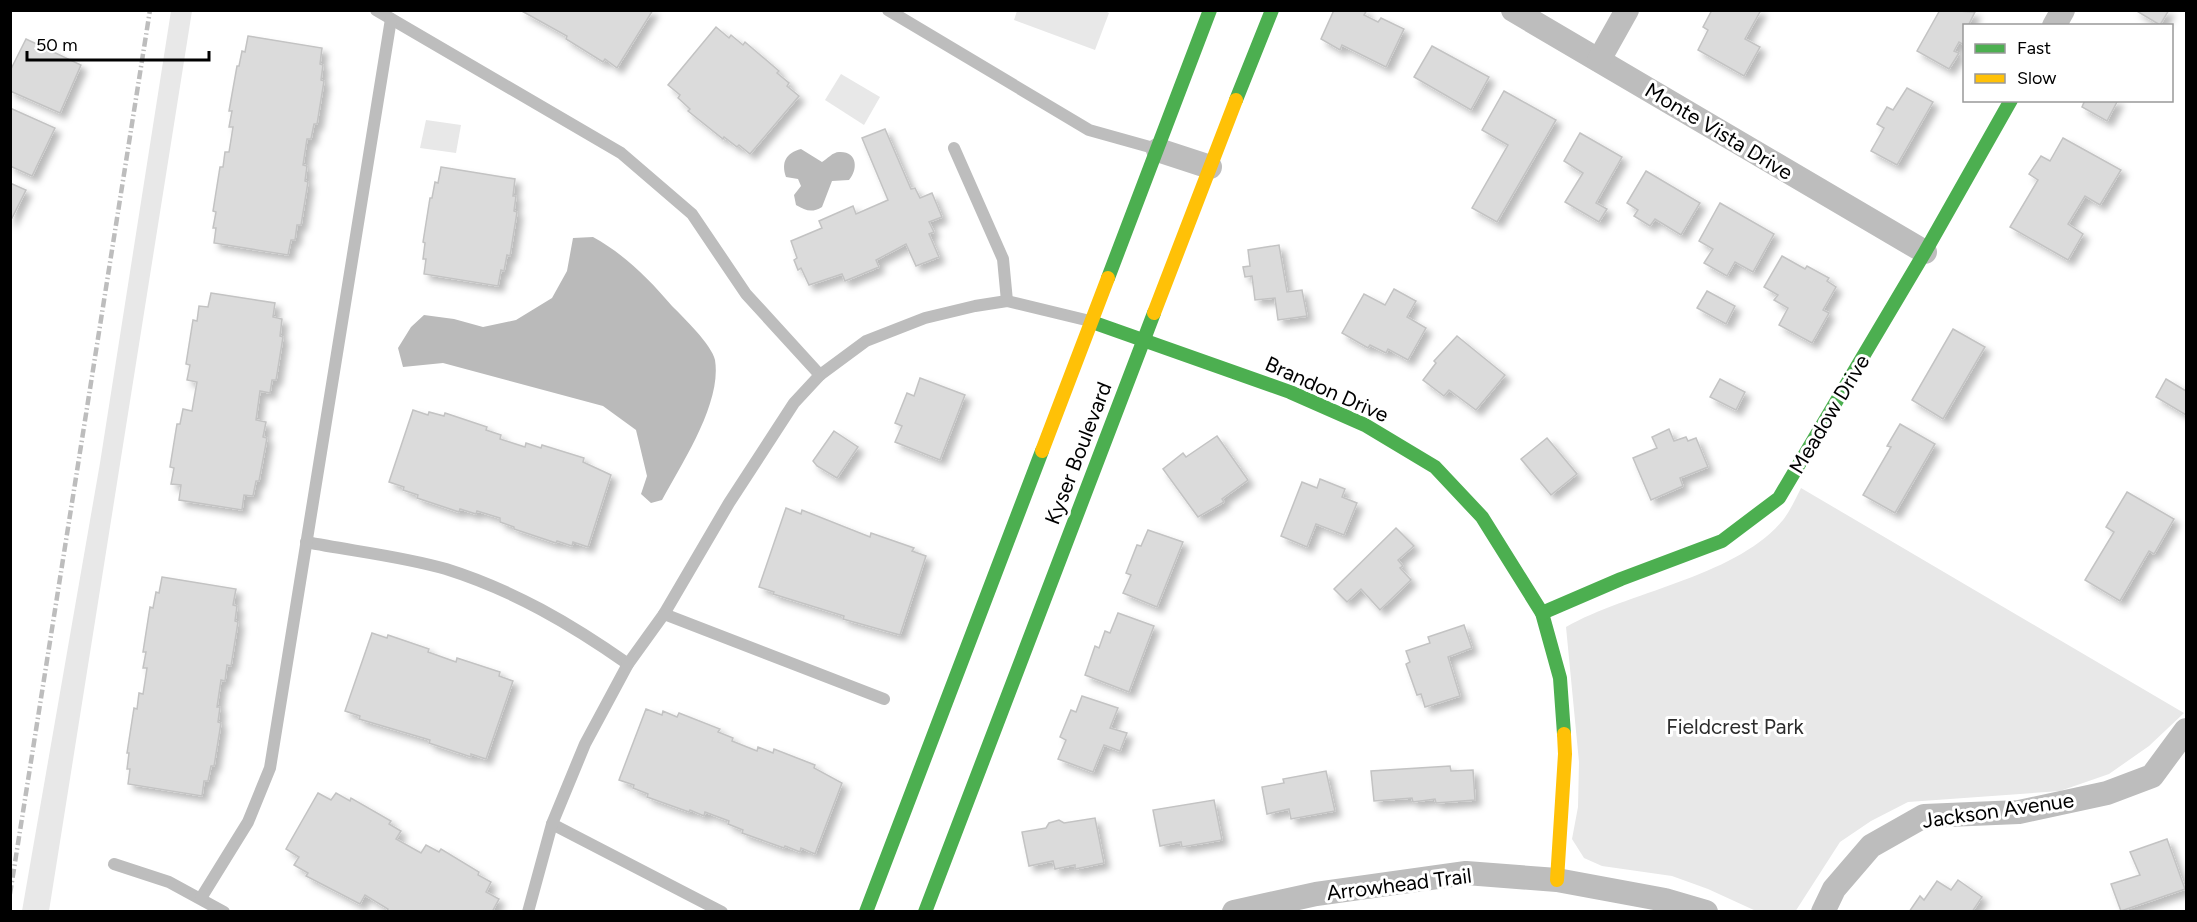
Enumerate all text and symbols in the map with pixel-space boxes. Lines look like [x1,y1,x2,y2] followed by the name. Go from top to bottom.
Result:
[27,24,208,62] scale bar
[1963,24,2173,102] legend
[36,34,78,56] text: 50 m
[2017,37,2051,59] text: Fast
[2017,67,2056,89] text: Slow
[1641,77,1797,185] street label: Monte Vista Drive
[1784,350,1874,478] street label: Meadow Drive
[1261,351,1393,427] street label: Brandon Drive
[1039,378,1117,528] street label: Kyser Boulevard
[1666,714,1805,739] park label: Fieldcrest Park
[1921,787,2075,833] street label: Jackson Avenue
[1325,863,1473,905] street label: Arrowhead Trail

